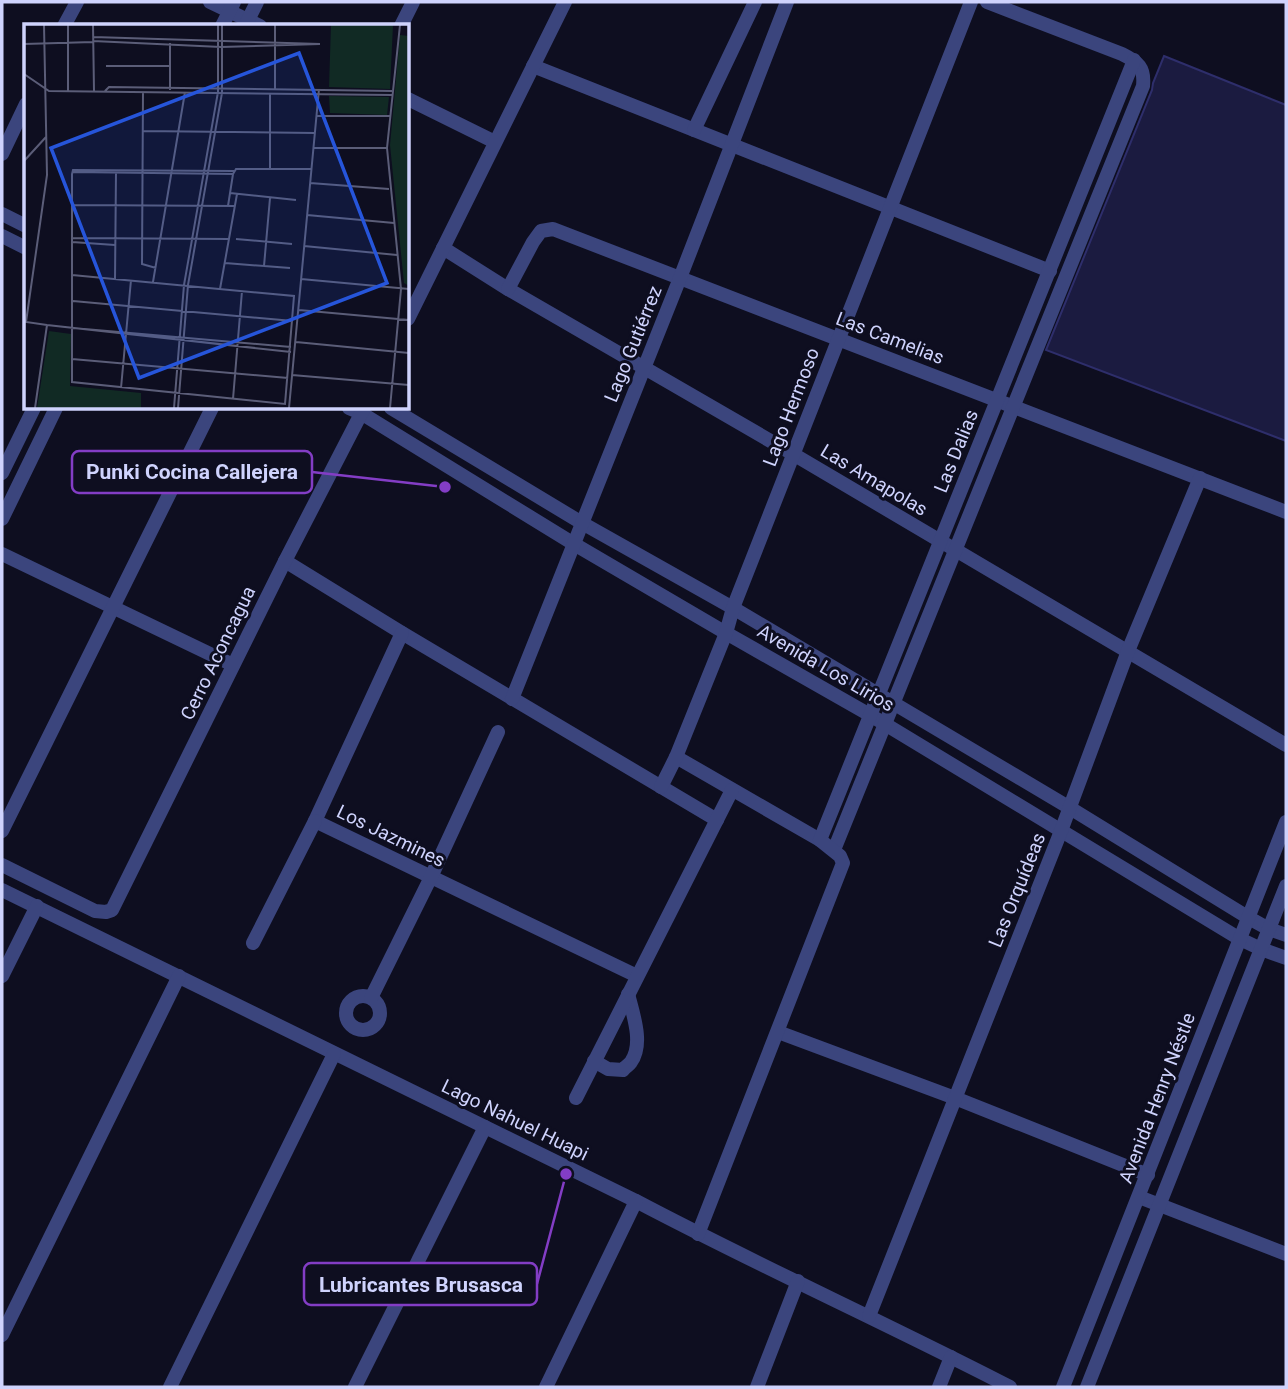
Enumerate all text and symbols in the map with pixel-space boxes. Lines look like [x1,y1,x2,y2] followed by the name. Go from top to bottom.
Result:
[24,24,410,410] inset map
[599,283,667,405] street label: Lago Gutiérrez
[833,307,947,369] street label: Las Camelias
[758,345,824,469] street label: Lago Hermoso
[929,406,983,496] street label: Las Dalias
[816,439,932,521] street label: Las Amapolas
[72,451,312,493] callout: Punki Cocina Callejera
[86,460,298,484] text: Punki Cocina Callejera
[176,582,260,724] street label: Cerro Aconcagua
[754,620,898,716] street label: Avenida Los Lirios
[333,800,449,872] street label: Los Jazmines
[984,829,1050,951] street label: Las Orquídeas
[1114,1010,1200,1186] street label: Avenida Henry Néstle
[438,1074,592,1166] street label: Lago Nahuel Huapi
[304,1263,537,1305] callout: Lubricantes Brusasca
[319,1273,523,1297] text: Lubricantes Brusasca

